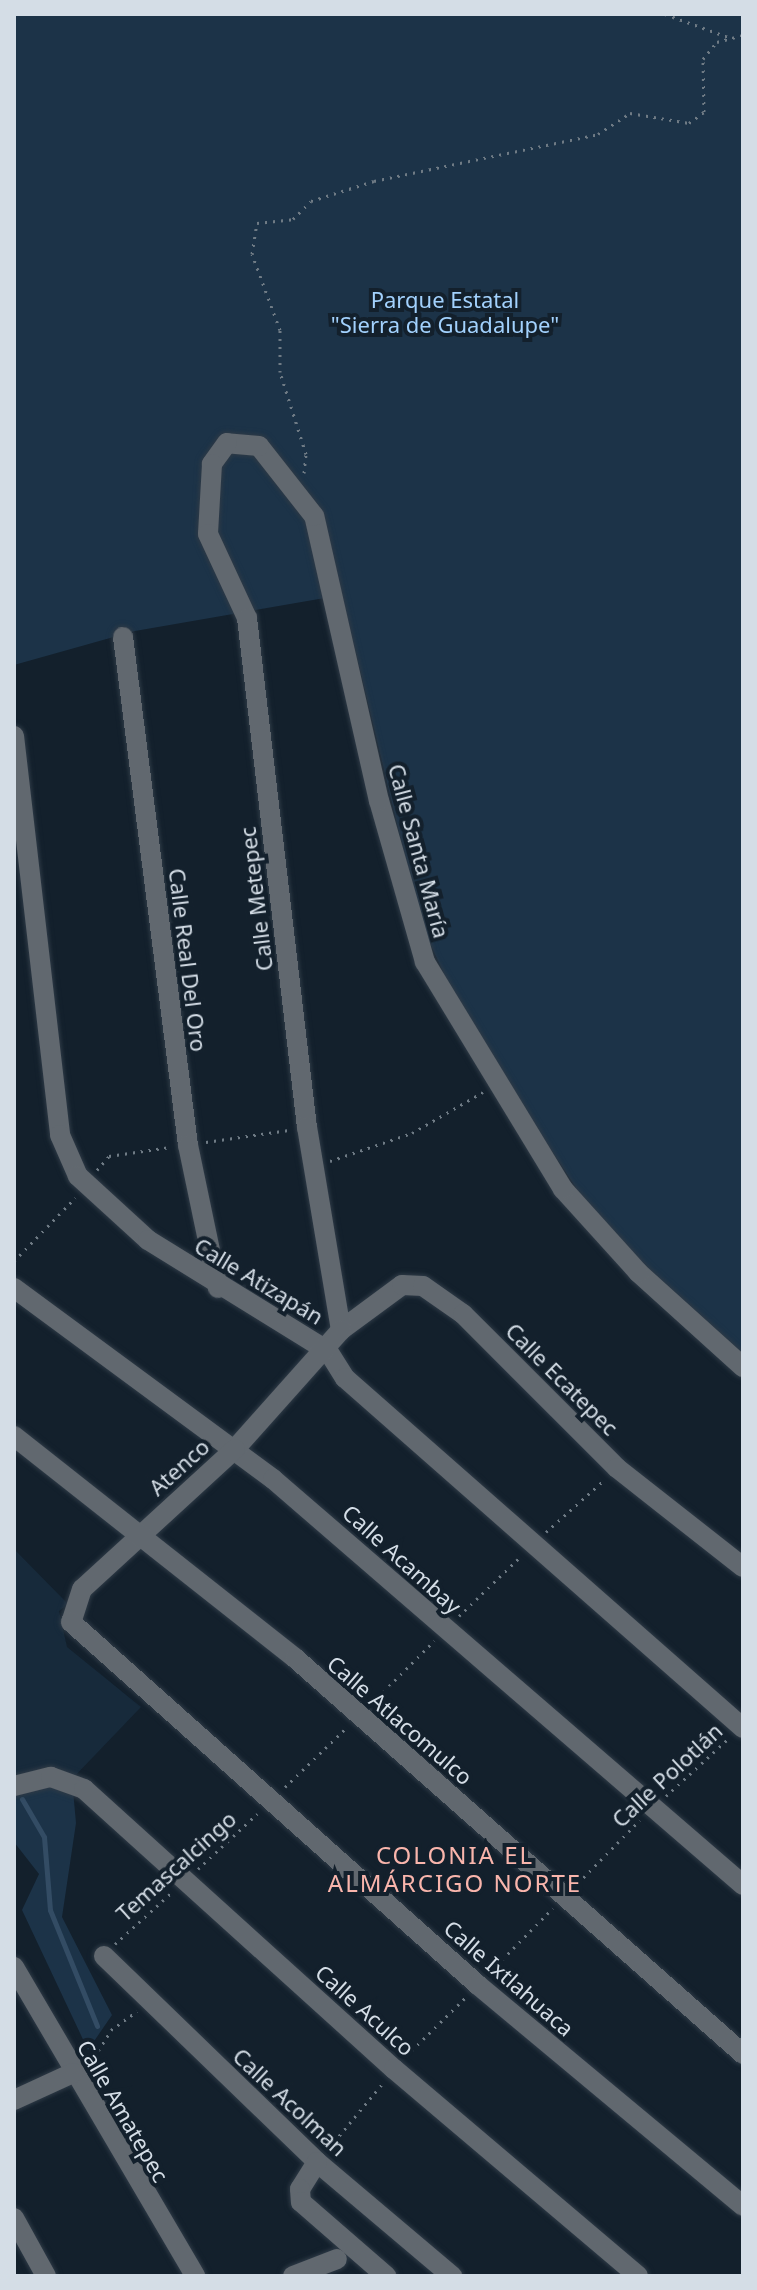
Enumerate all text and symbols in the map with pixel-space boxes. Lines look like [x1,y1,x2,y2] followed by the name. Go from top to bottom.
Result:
[331,286,559,338] park label: Parque Estatal "Sierra de Guadalupe"
[383,761,455,941] street label: Calle Santa María
[234,825,278,973] street label: Calle Metepec
[164,867,212,1053] street label: Calle Real Del Oro
[190,1232,328,1330] street label: Calle Atizapán
[500,1317,624,1441] street label: Calle Ecatepec
[143,1433,215,1501] street label: Atenco
[337,1499,467,1619] street label: Calle Acambay
[322,1650,478,1790] street label: Calle Atlacomulco
[606,1717,728,1833] street label: Calle Polotlán
[111,1805,241,1927] street label: Temascalcingo
[328,1841,582,1897] district label: COLONIA EL ALMÁRCIGO NORTE
[439,1914,579,2042] street label: Calle Ixtlahuaca
[310,1959,420,2061] street label: Calle Aculco
[72,2035,174,2187] street label: Calle Amatepec
[228,2043,352,2161] street label: Calle Acolman

